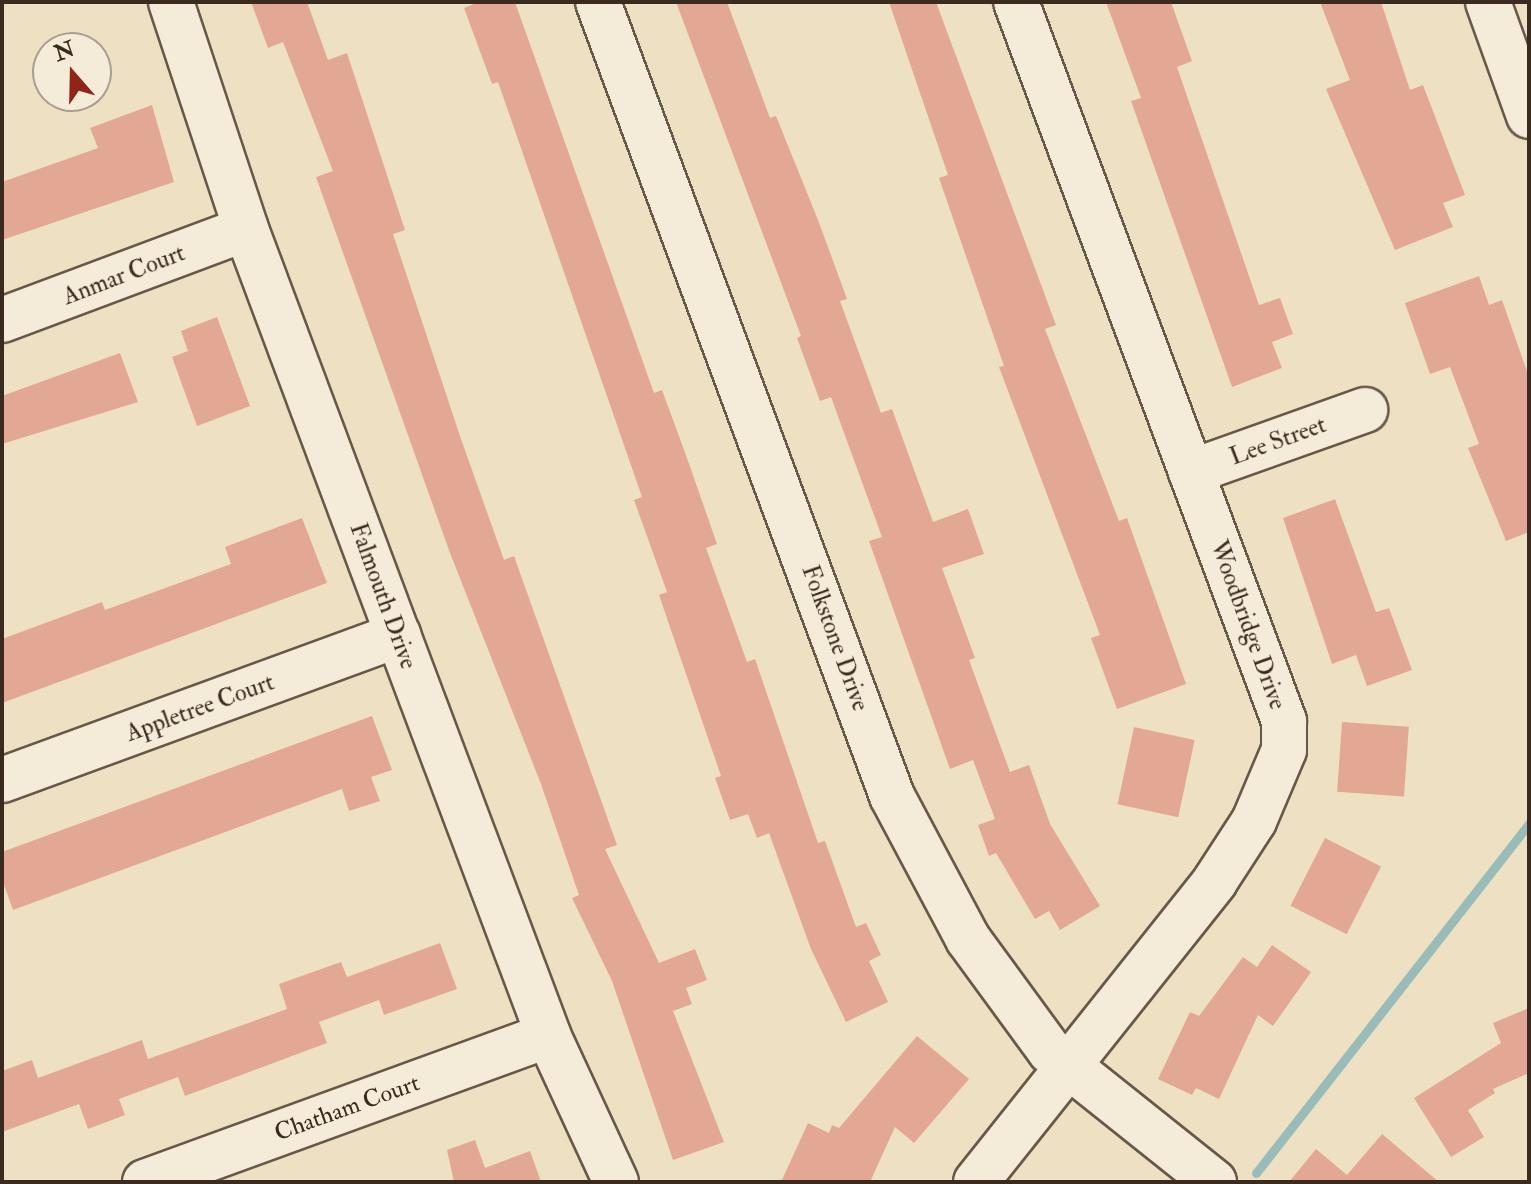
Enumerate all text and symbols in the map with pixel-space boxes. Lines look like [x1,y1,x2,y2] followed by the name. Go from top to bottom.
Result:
[32,32,112,112] north arrow
[50,35,79,68] text: N
[59,239,189,311] street label: Anmar Court
[1226,410,1330,472] street label: Lee Street
[343,519,423,673] street label: Falmouth Drive
[1204,537,1292,713] street label: Woodbridge Drive
[795,561,875,715] street label: Folkstone Drive
[122,668,278,748] street label: Appletree Court
[271,1068,423,1148] street label: Chatham Court

